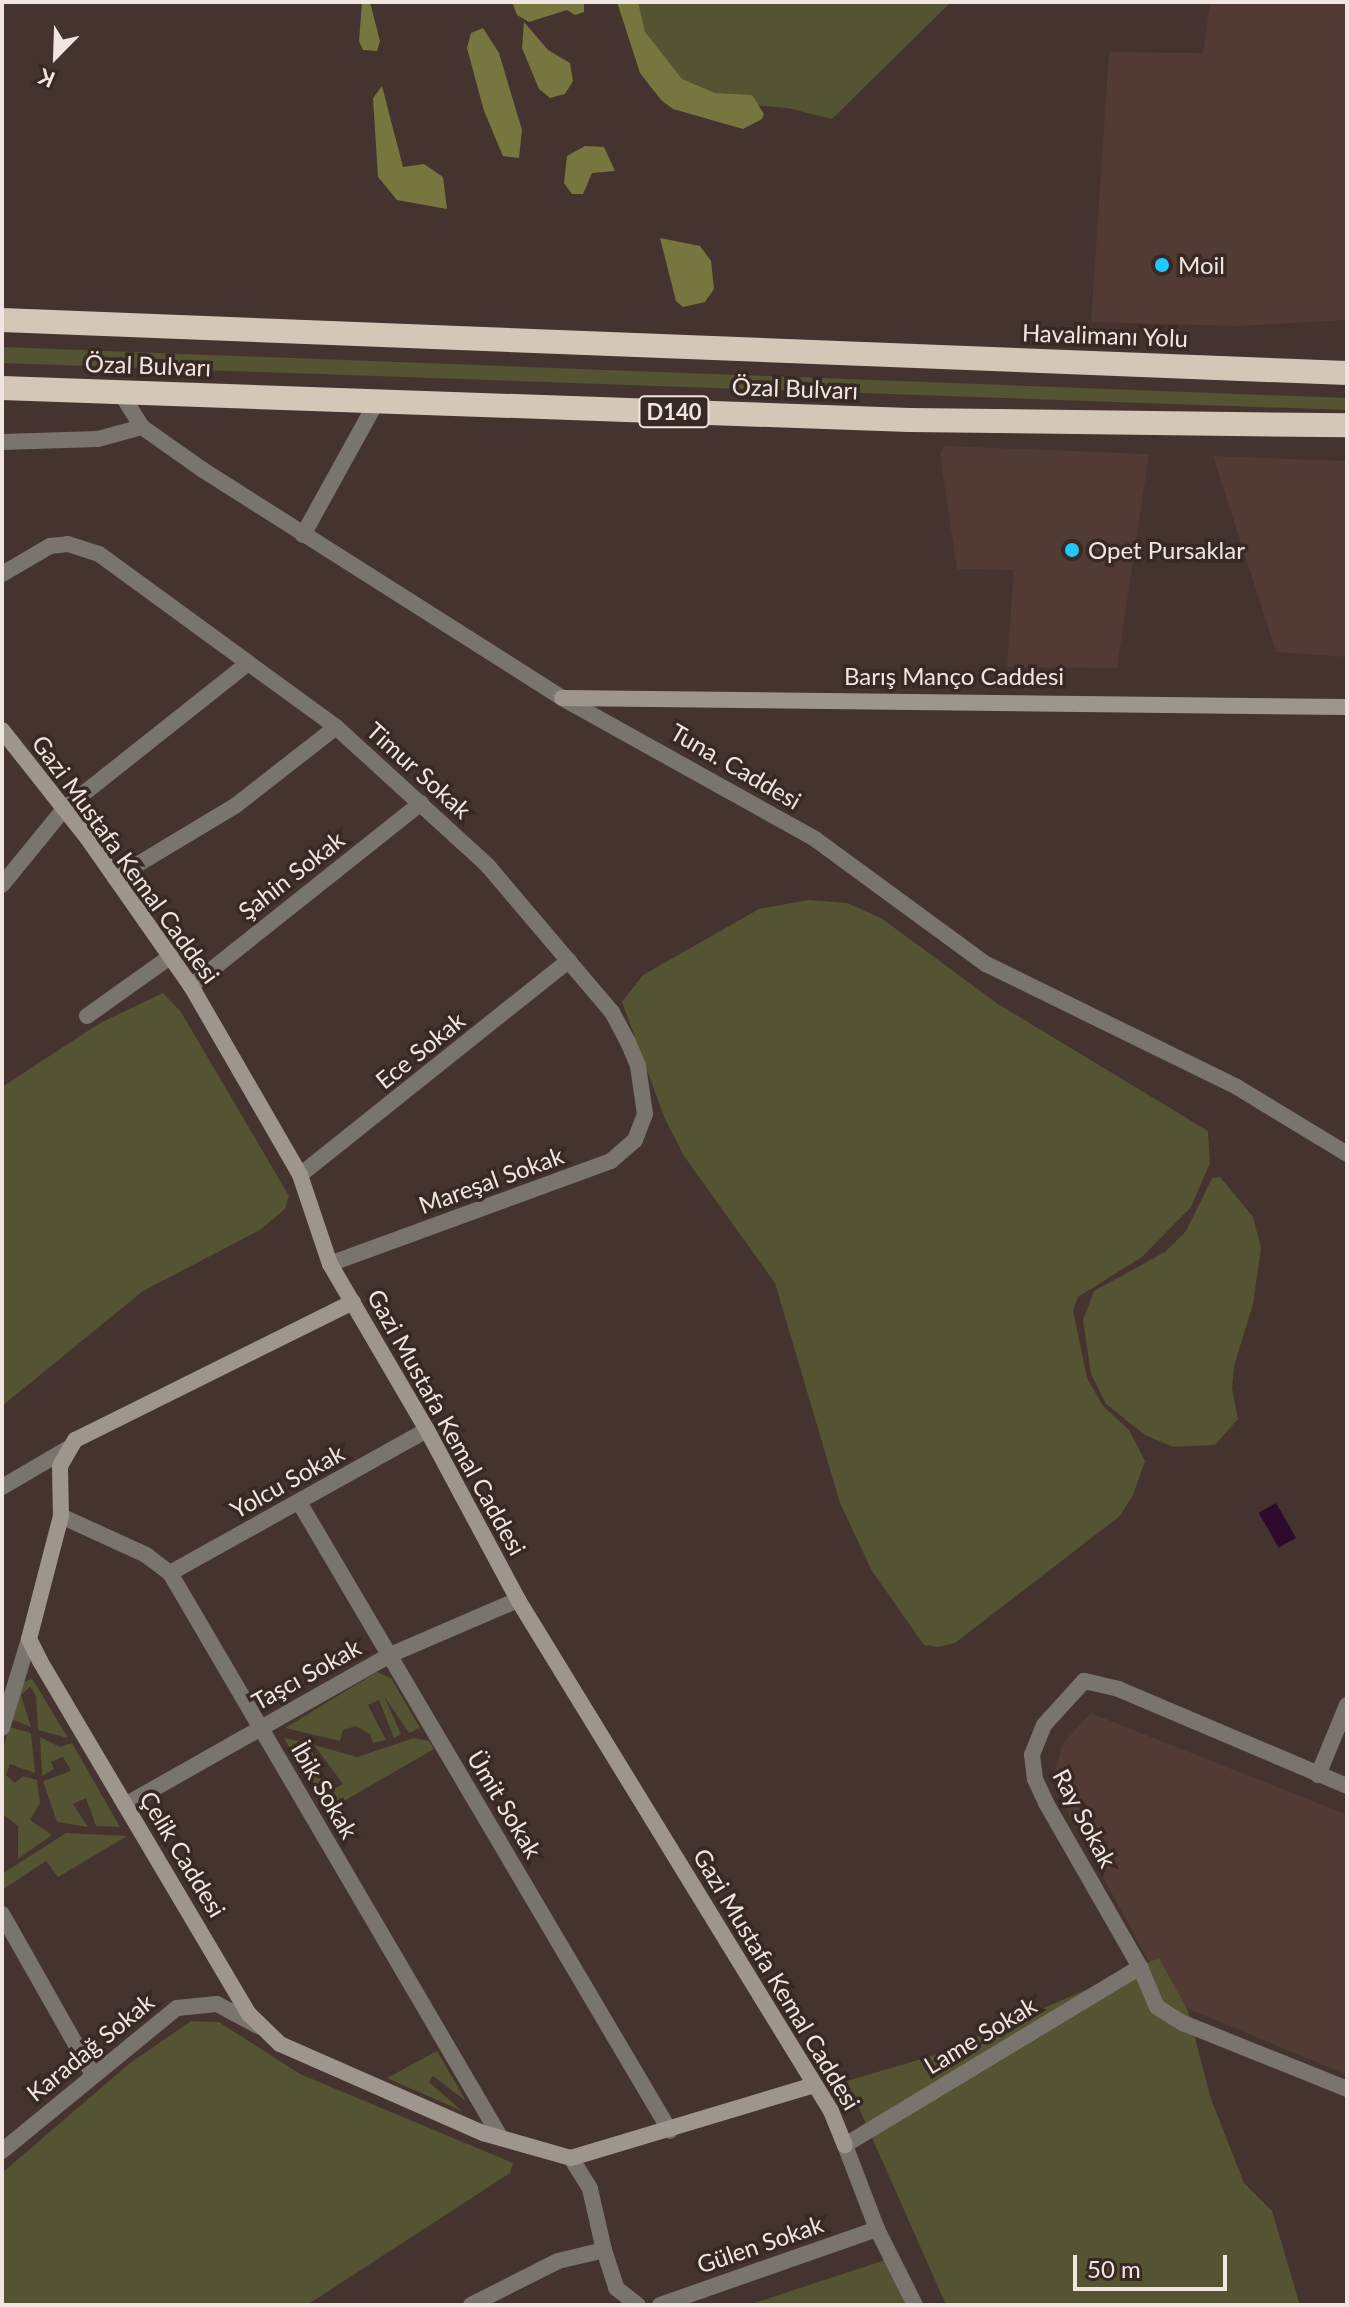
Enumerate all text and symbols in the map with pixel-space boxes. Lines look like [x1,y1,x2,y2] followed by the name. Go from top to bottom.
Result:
[16,16,96,96] north arrow
[34,63,59,94] text: K
[1178,251,1225,279] place label: Moil
[1153,256,1171,274] marker: Moil
[1021,318,1189,352] street label: Havalimanı Yolu
[84,348,212,382] street label: Özal Bulvarı
[731,371,859,405] street label: Özal Bulvarı
[638,394,710,430] road number: D140
[1088,536,1245,564] place label: Opet Pursaklar
[1063,541,1081,559] marker: Opet Pursaklar
[844,662,1064,690] street label: Barış Manço Caddesi
[361,716,477,824] street label: Timur Sokak
[666,717,806,815] street label: Tuna. Caddesi
[26,729,226,989] street label: Gazi Mustafa Kemal Caddesi
[232,825,350,925] street label: Şahin Sokak
[370,1005,470,1095] street label: Ece Sokak
[415,1141,567,1219] street label: Mareşal Sokak
[362,1284,532,1560] street label: Gazi Mustafa Kemal Caddesi
[225,1438,349,1524] street label: Yolcu Sokak
[247,1632,365,1716] street label: Taşcı Sokak
[286,1736,364,1844] street label: İbik Sokak
[462,1745,548,1863] street label: Ümit Sokak
[1047,1764,1123,1872] street label: Ray Sokak
[134,1786,232,1922] street label: Çelik Caddesi
[688,1843,866,2115] street label: Gazi Mustafa Kemal Caddesi
[21,1987,159,2107] street label: Karadağ Sokak
[919,1990,1041,2080] street label: Lame Sokak
[693,2209,827,2279] street label: Gülen Sokak
[1077,2239,1231,2289] scale bar
[1087,2254,1141,2283] text: 50 m

